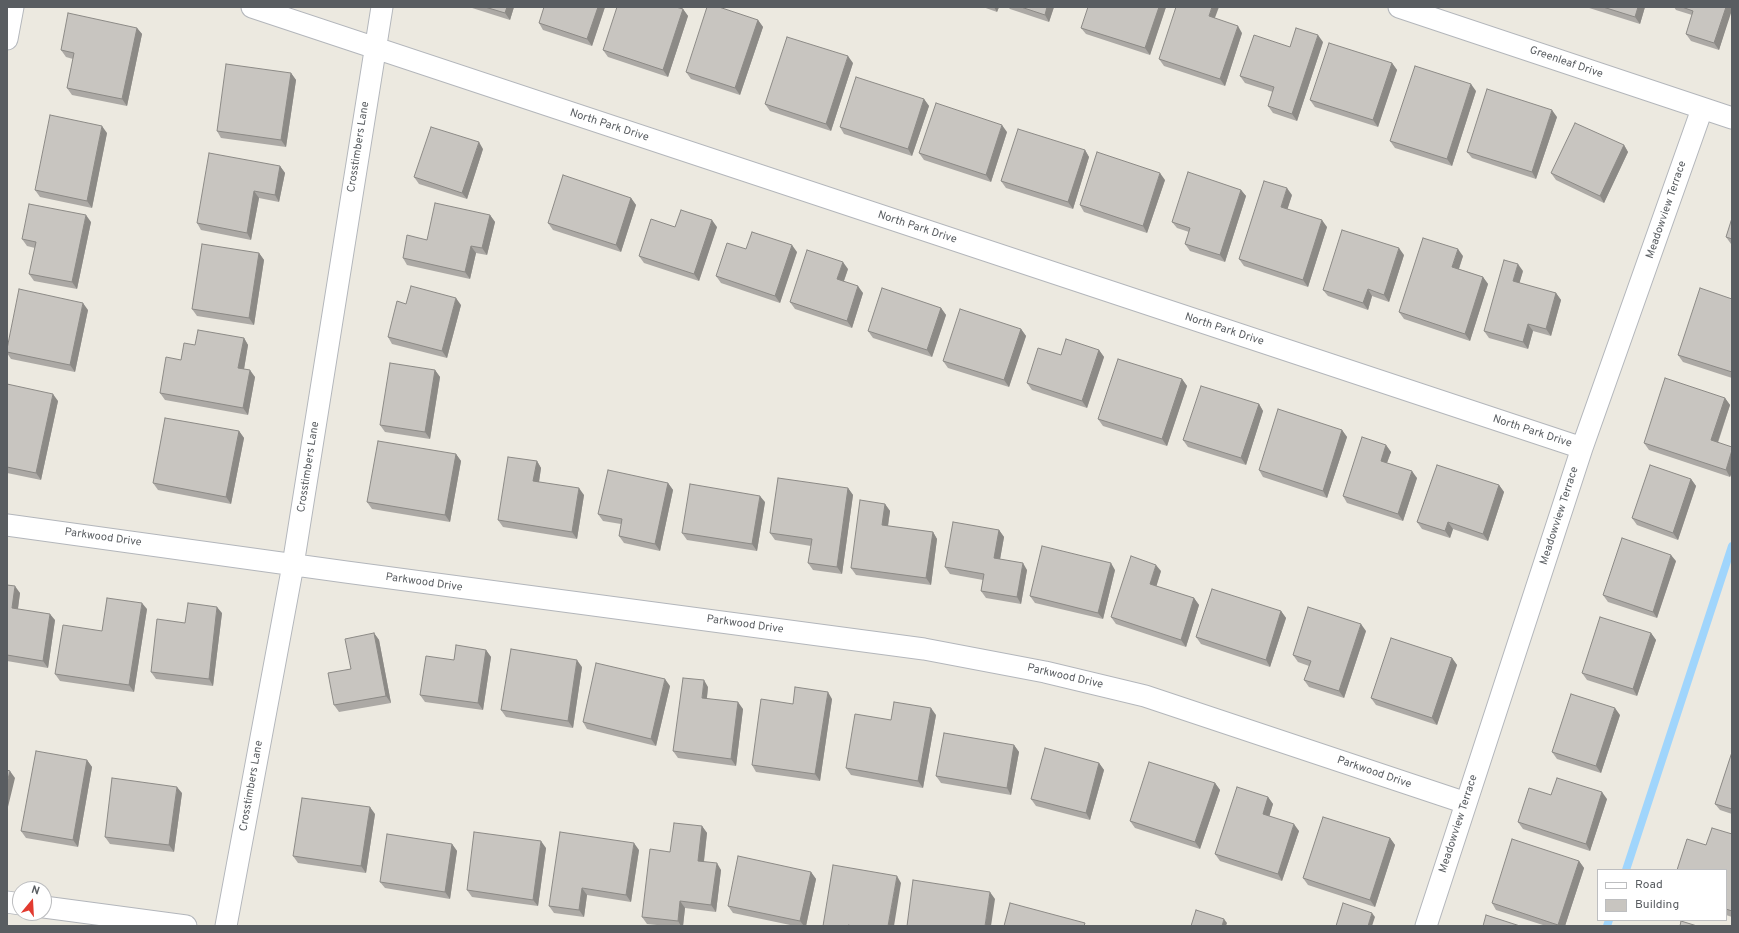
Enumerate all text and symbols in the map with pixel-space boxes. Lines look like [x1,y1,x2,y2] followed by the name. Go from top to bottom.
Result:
[1528,44,1604,82] street label: Greenleaf Drive
[345,101,373,193] street label: Crosstimbers Lane
[568,107,650,145] street label: North Park Drive
[1644,159,1690,261] street label: Meadowview Terrace
[876,209,958,247] street label: North Park Drive
[1183,311,1265,349] street label: North Park Drive
[1491,413,1573,451] street label: North Park Drive
[295,421,323,513] street label: Crosstimbers Lane
[1538,465,1582,567] street label: Meadowview Terrace
[64,526,142,550] street label: Parkwood Drive
[385,571,463,595] street label: Parkwood Drive
[706,613,784,637] street label: Parkwood Drive
[1026,662,1104,692] street label: Parkwood Drive
[238,740,266,832] street label: Crosstimbers Lane
[1335,754,1413,792] street label: Parkwood Drive
[1437,773,1481,875] street label: Meadowview Terrace
[1597,869,1727,921] legend
[1635,877,1663,893] text: Road
[12,881,52,921] north arrow
[29,883,41,898] text: N
[1635,897,1679,913] text: Building

